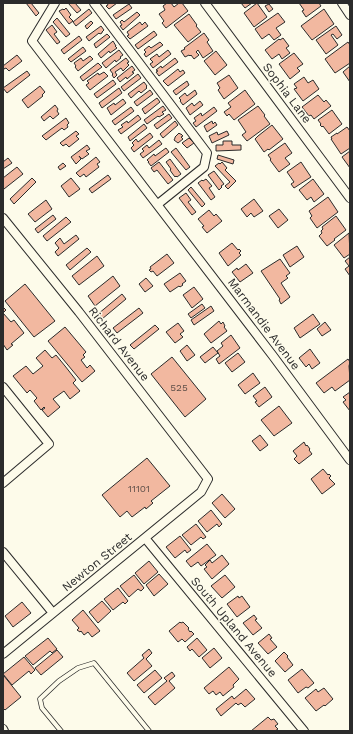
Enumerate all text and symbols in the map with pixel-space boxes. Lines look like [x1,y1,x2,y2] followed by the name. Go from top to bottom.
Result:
[260,60,314,126] street label: Sophia Lane
[225,275,303,373] street label: Marmandie Avenue
[86,304,152,384] street label: Richard Avenue
[170,382,188,393] house number: 525
[128,483,150,494] house number: 11101
[59,530,135,594] street label: Newton Street
[188,574,280,680] street label: South Upland Avenue

